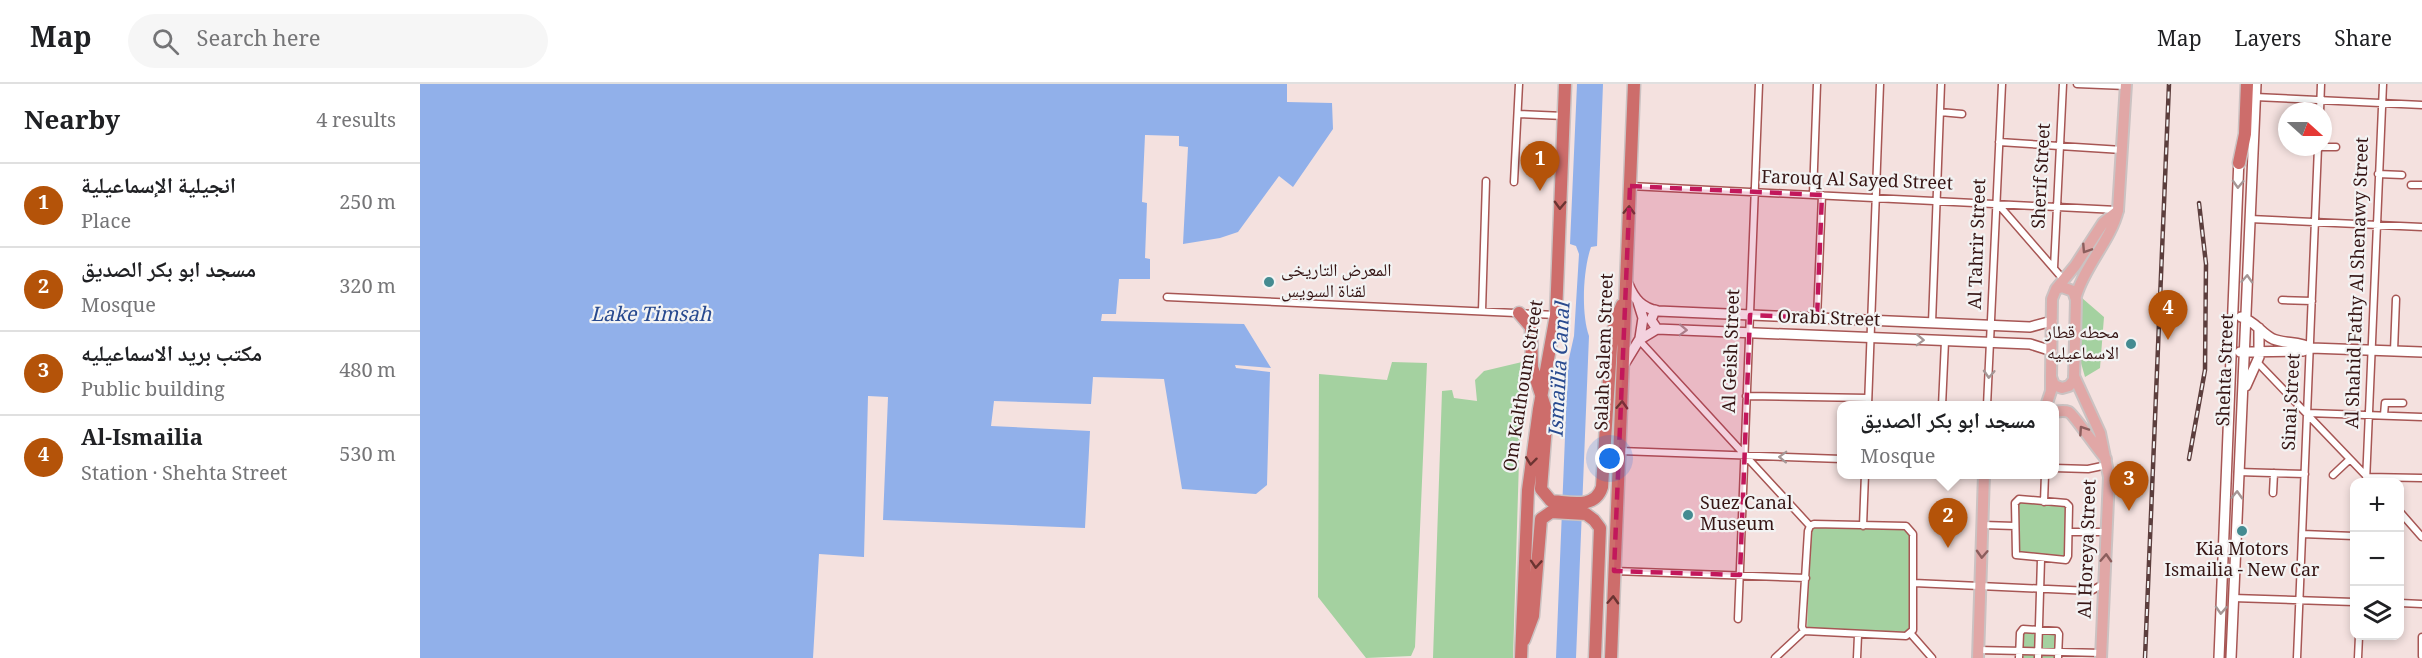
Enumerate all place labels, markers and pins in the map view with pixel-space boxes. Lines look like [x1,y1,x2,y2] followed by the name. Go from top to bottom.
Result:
[1520,141,1560,191] pin: 1
[1281,257,1392,308] place label: المعرض التاريخى لقناة السويس
[1262,275,1276,289] marker: المعرض التاريخى لقناة السويس
[2148,290,2188,340] pin: 4
[2044,319,2119,370] place label: محطه قطار الاسماعيليه
[2124,337,2138,351] marker: محطه قطار الاسماعيليه
[2110,462,2148,511] pin: 3
[1700,490,1793,541] place label: Suez Canal Museum
[1928,498,1967,548] pin: 2
[1681,508,1695,522] marker: Suez Canal Museum
[2235,524,2249,538] marker: Kia Motors Ismailia - New Car
[2164,536,2320,587] place label: Kia Motors Ismailia - New Car

